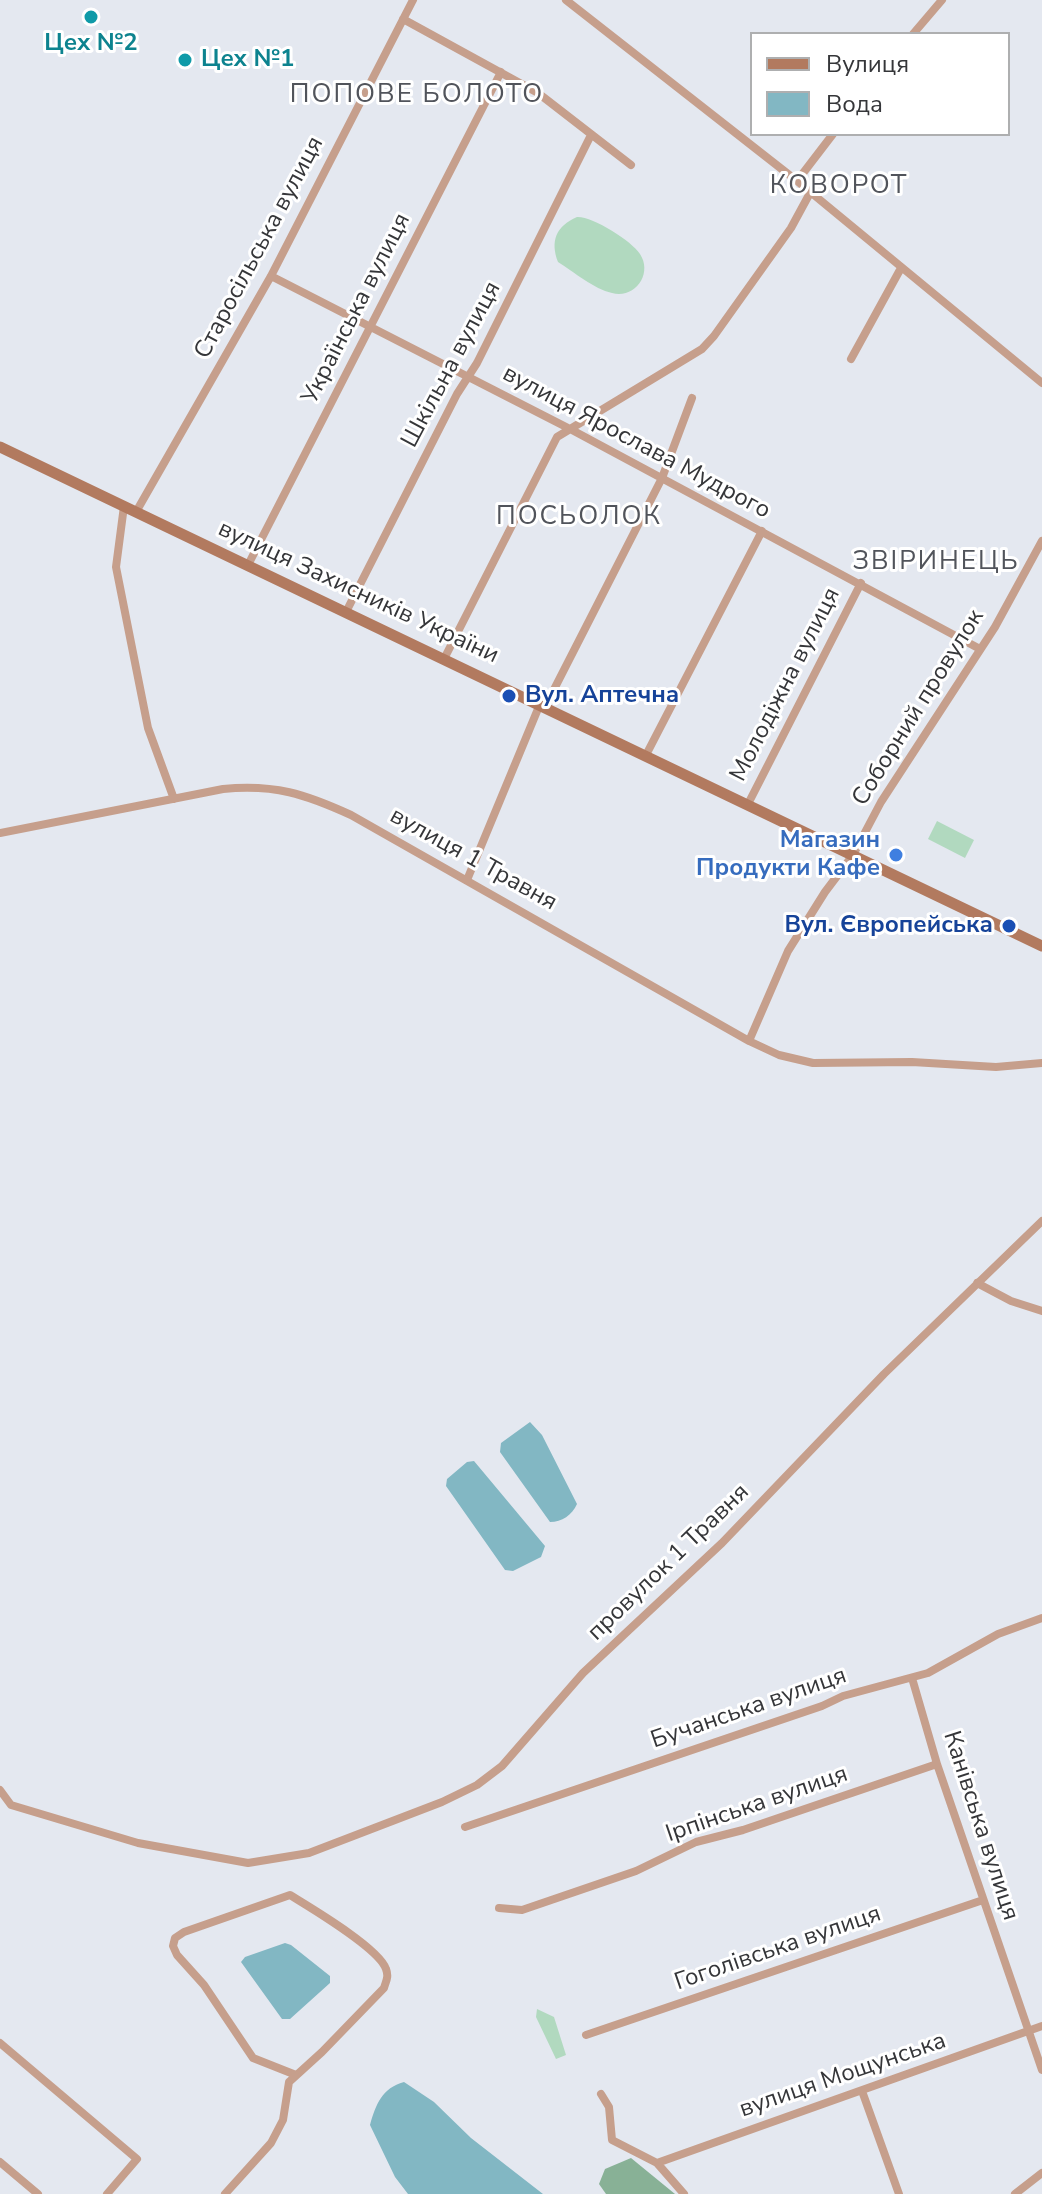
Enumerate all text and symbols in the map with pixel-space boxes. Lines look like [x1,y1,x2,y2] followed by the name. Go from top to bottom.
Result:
[82,8,100,26] marker: Цех №2
[44,30,138,58] place label: Цех №2
[750,32,1010,136] legend
[201,46,294,74] place label: Цех №1
[826,48,909,80] text: Вулиця
[176,51,194,69] marker: Цех №1
[290,80,544,112] district label: ПОПОВЕ БОЛОТО
[826,88,883,120] text: Вода
[189,132,331,364] street label: Старосільська вулиця
[770,171,908,203] district label: КОВОРОТ
[297,209,417,409] street label: Українська вулиця
[396,277,508,453] street label: Шкільна вулиця
[497,360,775,526] street label: вулиця Ярослава Мудрого
[496,502,662,534] district label: ПОСЬОЛОК
[213,515,503,671] street label: вулиця Захисників України
[852,547,1020,579] district label: ЗВІРИНЕЦЬ
[725,583,847,787] street label: Молодіжна вулиця
[847,605,991,811] street label: Соборний провулок
[525,682,679,710] place label: Вул. Аптечна
[500,687,518,705] marker: Вул. Аптечна
[384,802,562,918] street label: вулиця 1 Травня
[696,827,880,883] place label: Магазин Продукти Кафе
[887,846,905,864] marker: Магазин Продукти Кафе
[784,912,993,940] place label: Вул. Європейська
[1000,917,1018,935] marker: Вул. Європейська
[582,1478,756,1648] street label: провулок 1 Травня
[648,1662,850,1756] street label: Бучанська вулиця
[936,1728,1024,1924] street label: Канівська вулиця
[662,1760,852,1850] street label: Ірпінська вулиця
[671,1900,885,1998] street label: Гоголівська вулиця
[736,2027,950,2125] street label: вулиця Мощунська

